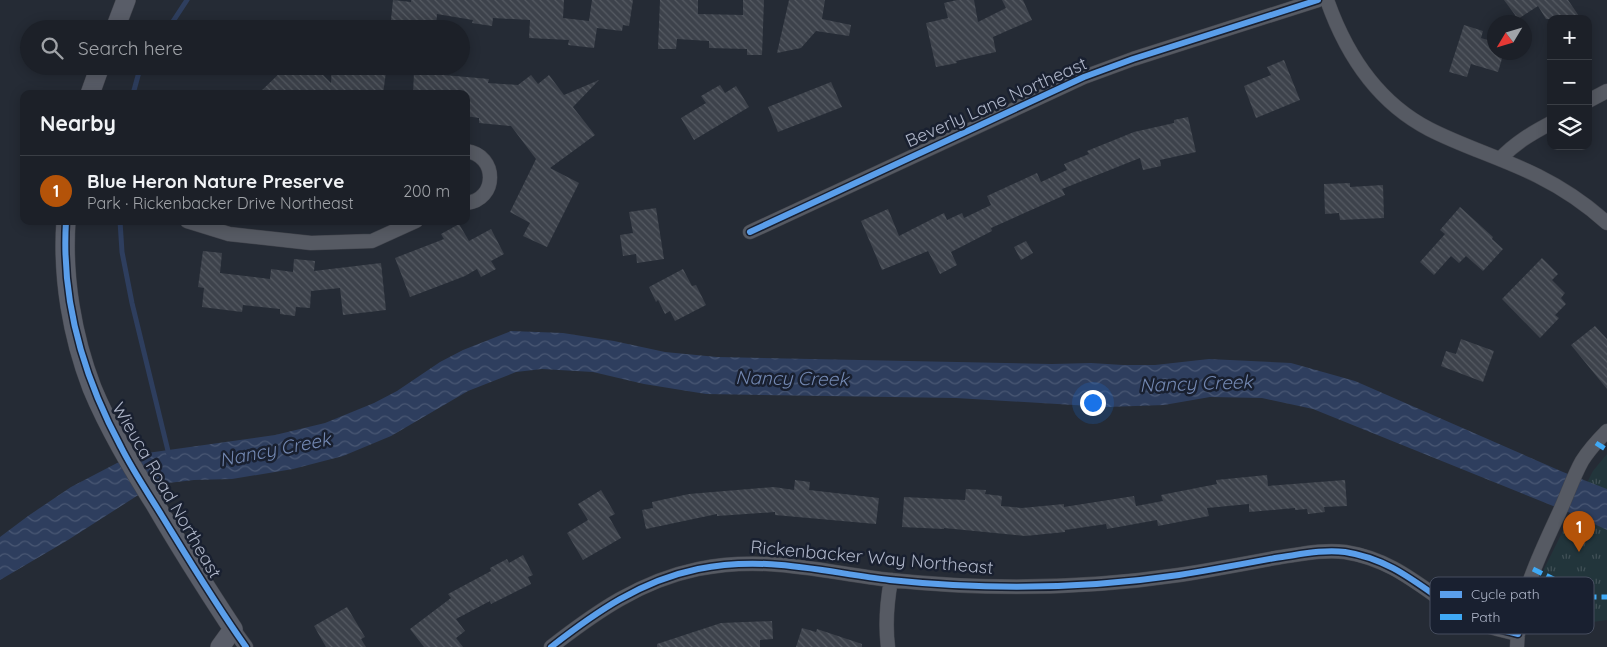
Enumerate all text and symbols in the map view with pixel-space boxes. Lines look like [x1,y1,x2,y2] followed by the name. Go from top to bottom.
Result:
[1487,15,1532,60] north arrow
[1547,15,1592,150] map controls
[1547,15,1592,60] button: +
[20,20,470,75] search box
[38,34,66,62] icon: search
[78,36,183,60] text: Search here
[902,52,1090,152] street label: Beverly Lane Northeast
[1547,60,1592,105] button: −
[1547,105,1592,150] button: layers
[40,110,116,136] text: Nearby
[87,169,344,193] text: Blue Heron Nature Preserve
[53,181,59,201] text: 1
[403,181,450,201] text: 200 m
[87,193,354,213] text: Park · Rickenbacker Drive Northeast
[735,365,851,391] water label: Nancy Creek
[1139,369,1255,397] water label: Nancy Creek
[1080,390,1106,416] your location
[107,398,227,582] street label: Wieuca Road Northeast
[217,426,335,472] water label: Nancy Creek
[1563,511,1595,552] pin: 1
[750,535,994,579] street label: Rickenbacker Way Northeast
[1430,577,1594,634] legend
[1471,585,1540,603] text: Cycle path
[1471,608,1500,626] text: Path

